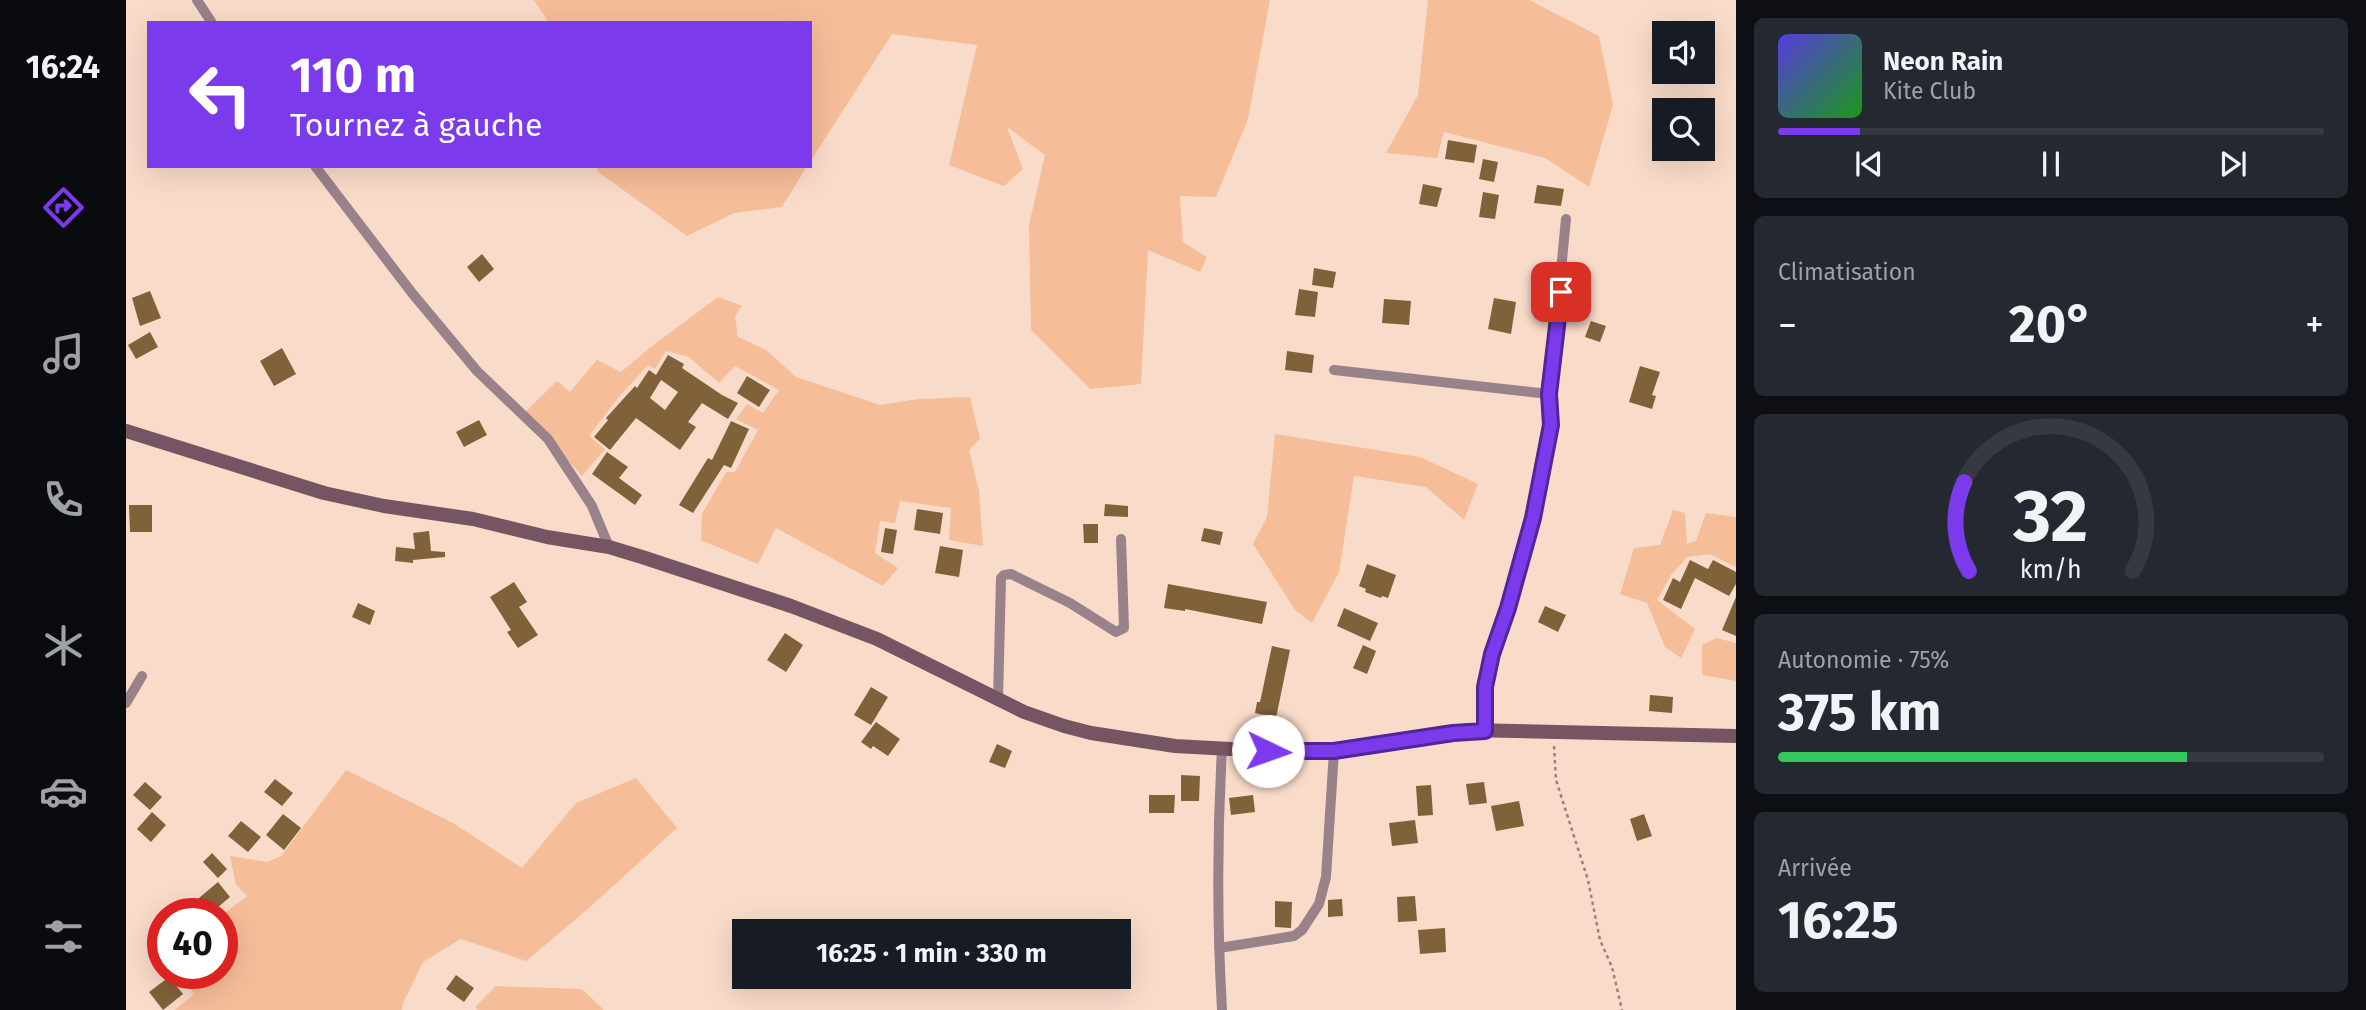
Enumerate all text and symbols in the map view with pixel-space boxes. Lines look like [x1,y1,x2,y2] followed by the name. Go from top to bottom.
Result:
[1652,21,1715,161] map controls
[1652,21,1715,84] button: sound
[290,46,416,105] text: 110 m
[1883,46,2003,77] text: Neon Rain
[26,48,100,86] text: 16:24
[175,49,266,140] icon: left
[1883,77,1976,105] text: Kite Club
[1652,98,1715,161] button: search
[290,106,542,144] text: Tournez à gauche
[1850,145,1888,183] icon: previous
[2032,145,2070,183] icon: pause
[2214,145,2252,183] icon: next
[39,183,88,232] icon: directions
[1778,258,1916,286] text: Climatisation
[1531,262,1591,322] pin
[1542,273,1580,311] icon: arrive
[2009,293,2093,356] text: 20°
[1778,302,1797,348] text: −
[2305,302,2324,348] text: +
[39,329,88,378] icon: music
[2013,473,2088,560] text: 32
[39,475,88,524] icon: phone
[2020,555,2082,585] text: km/h
[39,621,88,670] icon: climate
[1778,646,1949,674] text: Autonomie · 75%
[1778,681,1941,744] text: 375 km
[1231,714,1305,788] position arrow
[39,767,88,816] icon: car
[1778,854,1852,882] text: Arrivée
[1778,889,1899,952] text: 16:25
[147,898,238,989] speed limit sign: 40
[39,912,88,961] icon: filters
[816,938,1047,969] text: 16:25 · 1 min · 330 m

